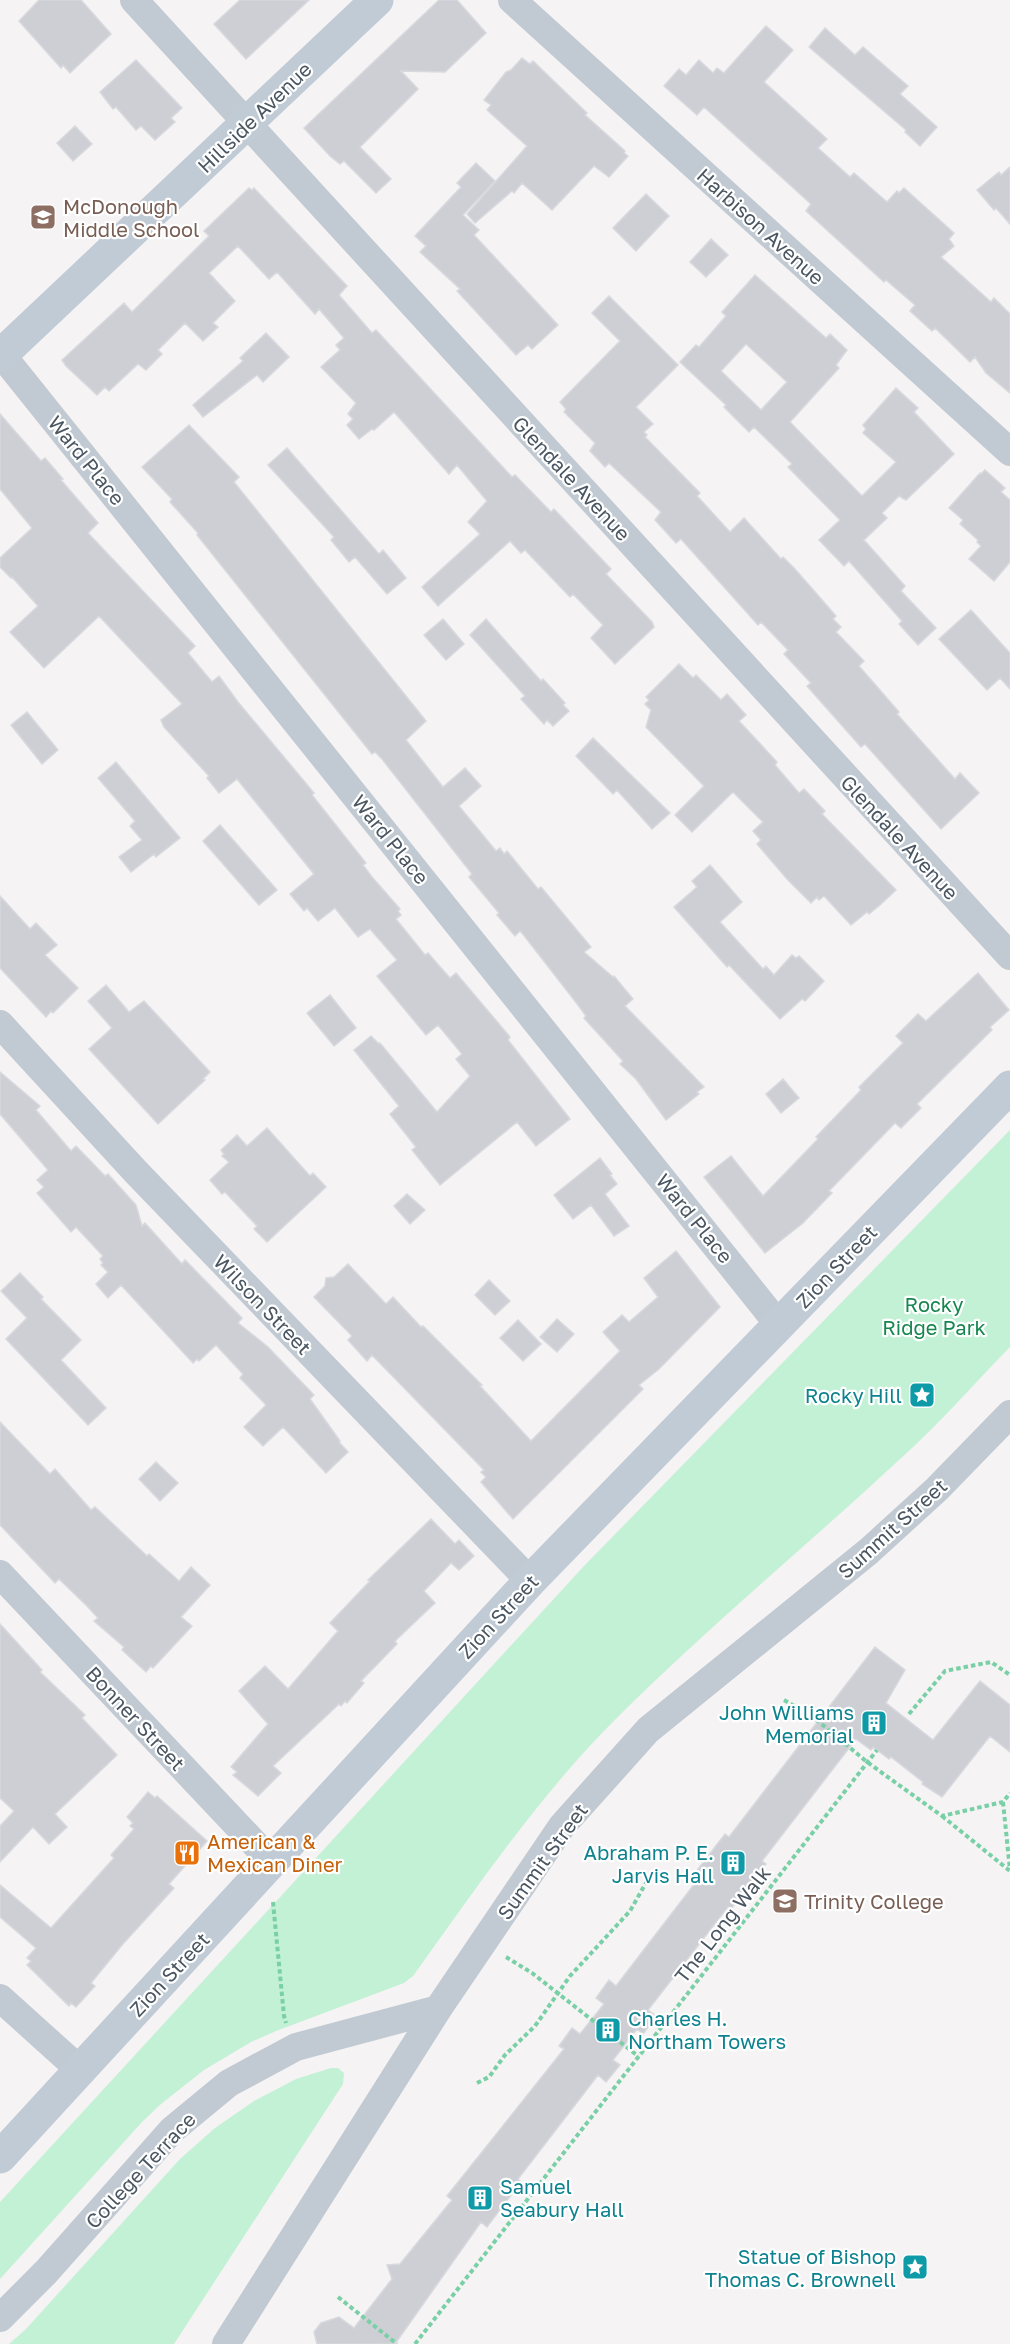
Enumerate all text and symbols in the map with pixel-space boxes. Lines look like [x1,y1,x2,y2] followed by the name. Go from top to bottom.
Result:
[192,57,316,177] street label: Hillside Avenue
[693,163,829,289] street label: Harbison Avenue
[63,194,199,241] place label: McDonough Middle School
[28,202,58,232] school or university icon: McDonough Middle School
[44,411,130,509] street label: Ward Place
[508,411,636,545] street label: Glendale Avenue
[836,770,964,904] street label: Glendale Avenue
[348,790,434,888] street label: Ward Place
[652,1169,738,1267] street label: Ward Place
[791,1220,881,1312] street label: Zion Street
[209,1249,317,1359] street label: Wilson Street
[882,1292,986,1339] park label: Rocky Ridge Park
[907,1380,937,1410] place icon: Rocky Hill
[805,1383,902,1407] place label: Rocky Hill
[833,1473,951,1583] street label: Summit Street
[453,1569,543,1663] street label: Zion Street
[82,1661,190,1775] street label: Bonner Street
[719,1700,854,1747] place label: John Williams Memorial
[859,1708,889,1738] building icon: John Williams Memorial
[492,1798,592,1924] street label: Summit Street
[207,1829,343,1876] place label: American & Mexican Diner
[172,1838,202,1868] restaurant icon: American & Mexican Diner
[584,1840,714,1887] place label: Abraham P. E. Jarvis Hall
[718,1848,748,1878] building icon: Abraham P. E. Jarvis Hall
[669,1861,775,1987] street label: The Long Walk
[770,1886,800,1916] school or university icon: Trinity College
[804,1889,944,1913] place label: Trinity College
[124,1927,214,2021] street label: Zion Street
[628,2006,786,2053] place label: Charles H. Northam Towers
[593,2015,623,2045] building icon: Charles H. Northam Towers
[80,2107,200,2233] street label: College Terrace
[500,2174,624,2221] place label: Samuel Seabury Hall
[465,2183,495,2213] building icon: Samuel Seabury Hall
[705,2244,896,2291] place label: Statue of Bishop Thomas C. Brownell
[900,2252,930,2282] place icon: Statue of Bishop Thomas C. Brownell

